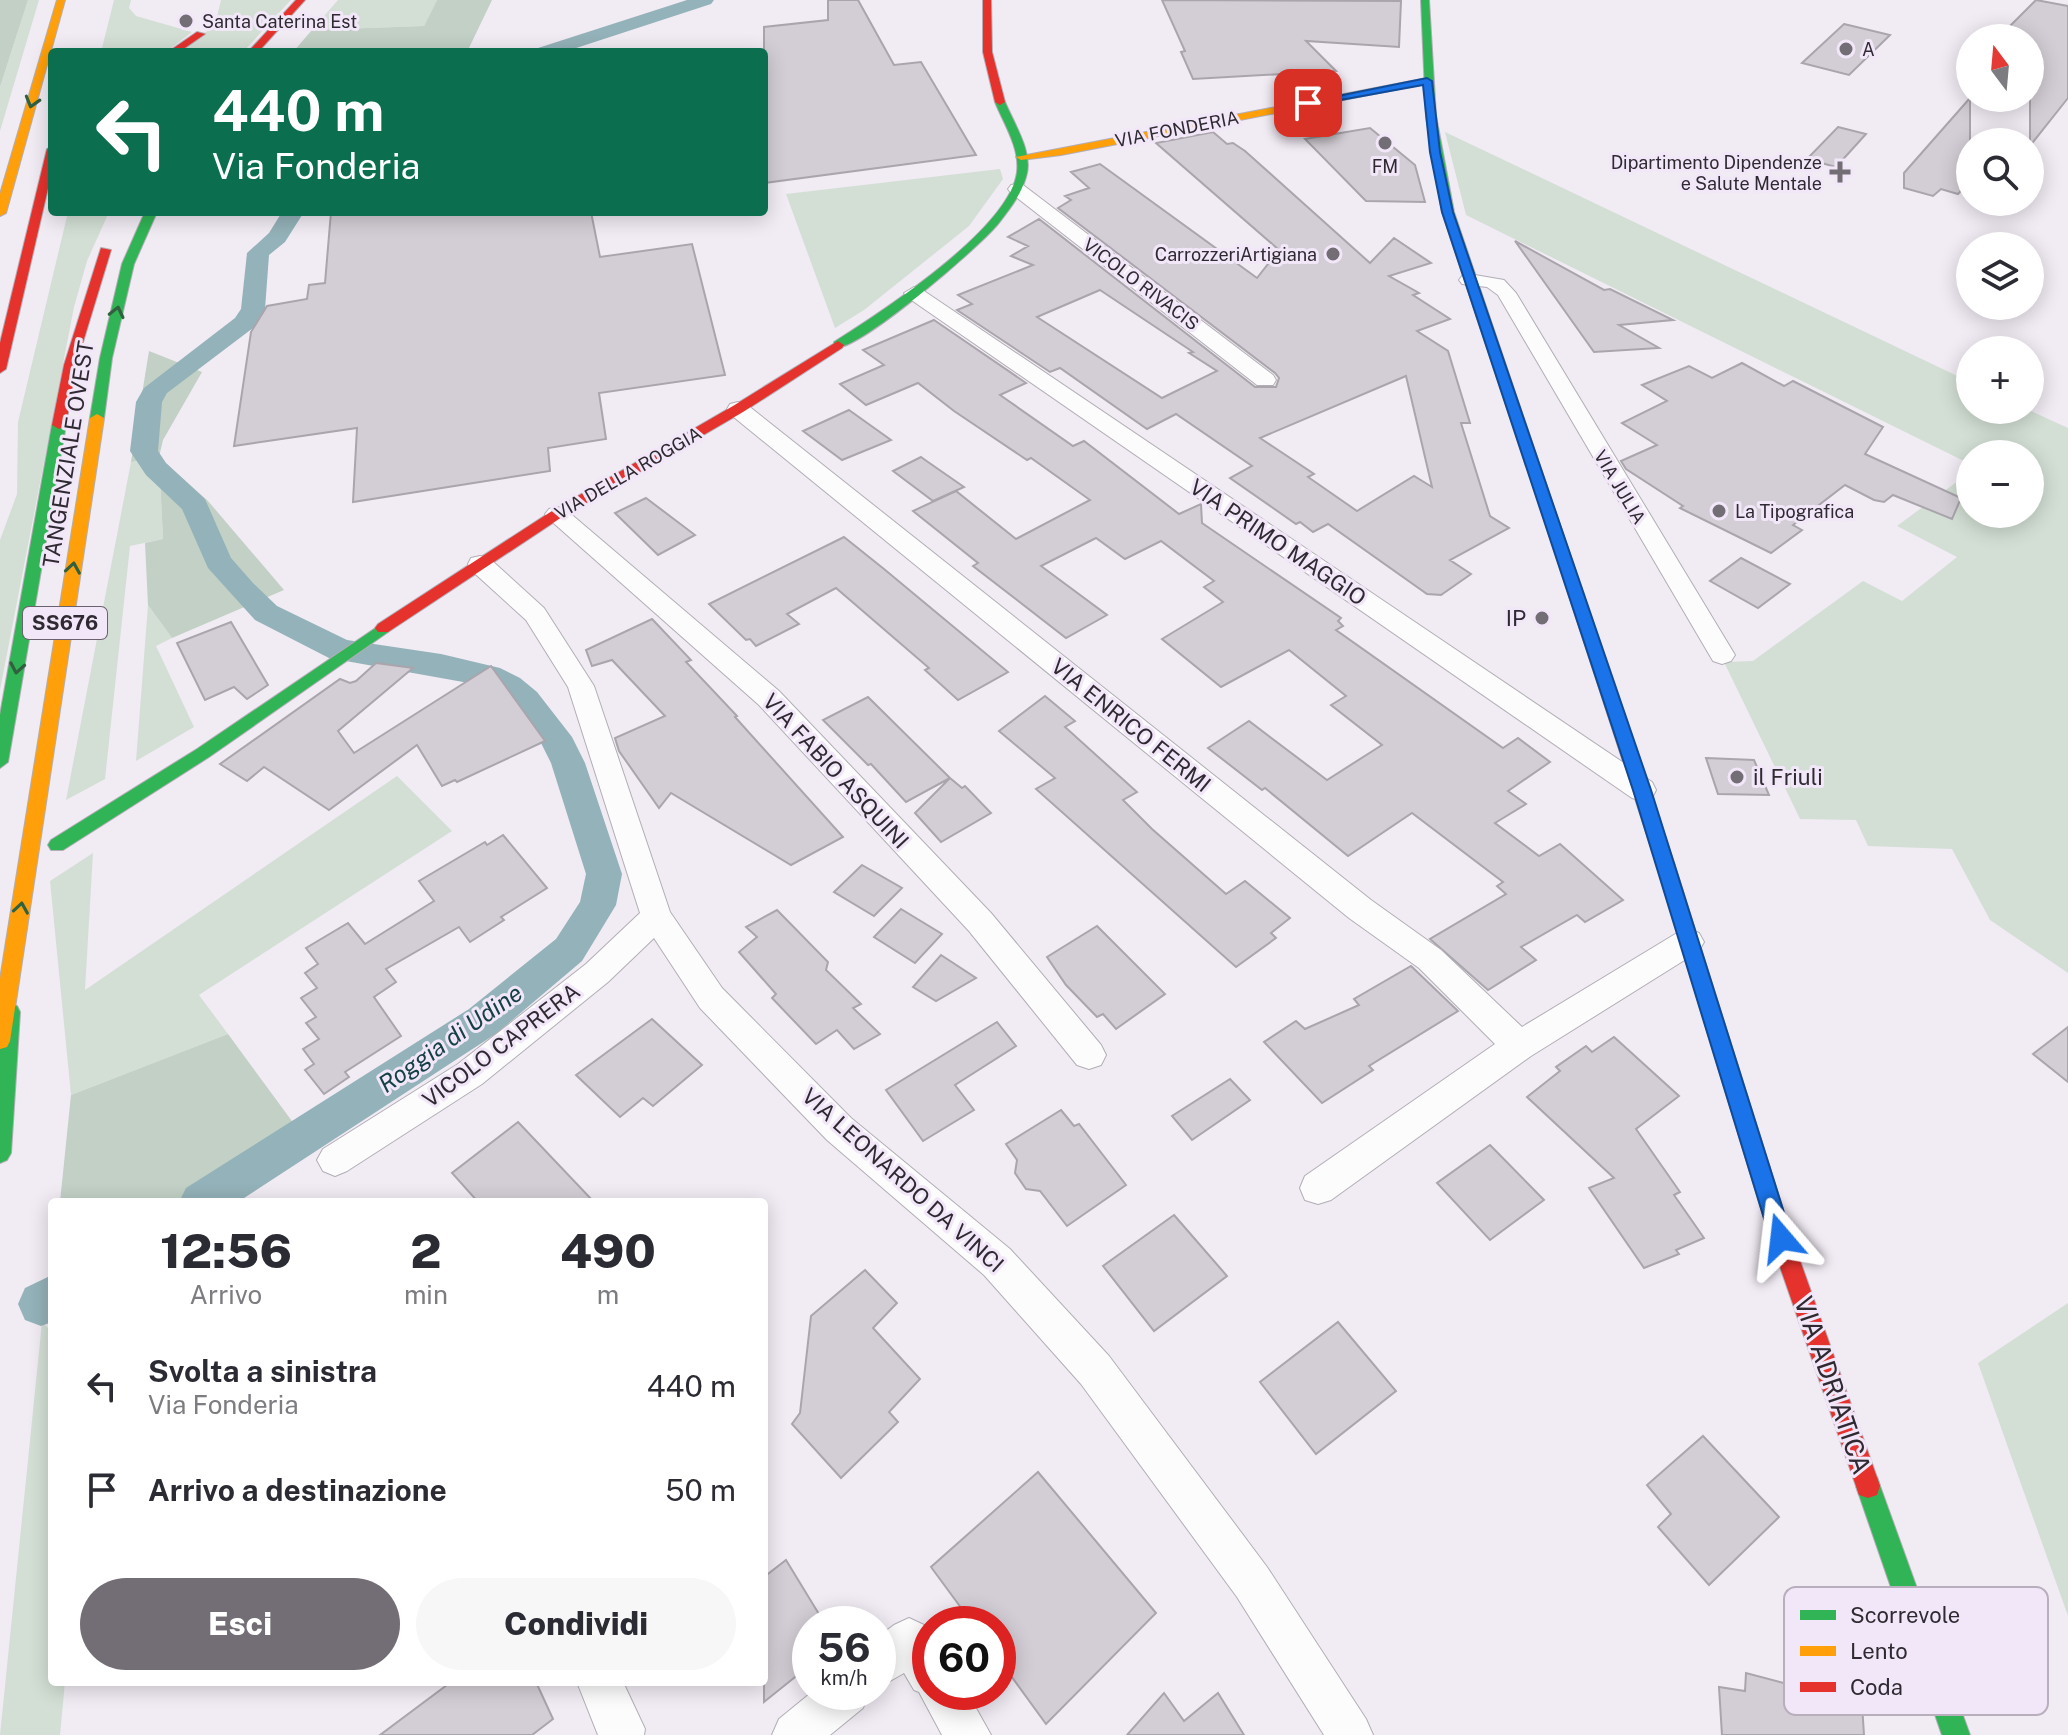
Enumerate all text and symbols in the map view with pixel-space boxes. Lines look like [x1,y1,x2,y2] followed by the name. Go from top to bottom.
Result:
[202,11,357,32] place label: Santa Caterina Est
[177,12,195,30] marker: Santa Caterina Est
[1956,24,2044,112] north arrow
[1956,24,2044,528] map controls
[1862,39,1875,60] place label: A
[1837,40,1855,58] marker: A
[1274,69,1342,137] pin
[212,78,384,144] text: 440 m
[80,80,184,184] icon: left
[1286,81,1330,125] icon: arrive
[24,94,41,108] one-way arrow
[1113,107,1241,151] street label: VIA FONDERIA
[1956,128,2044,216] button: search
[1376,134,1394,152] marker: FM
[212,145,421,187] text: Via Fonderia
[1611,152,1822,194] place label: Dipartimento Dipendenze e Salute Mentale
[1372,156,1398,177] place label: FM
[1829,161,1851,183] marker: Dipartimento Dipendenze e Salute Mentale
[1956,232,2044,320] button: layers
[1079,234,1203,334] street label: VICOLO RIVACIS
[1155,244,1317,265] place label: CarrozzeriArtigiana
[1324,245,1342,263] marker: CarrozzeriArtigiana
[107,306,124,319] one-way arrow
[1956,336,2044,424] button: +
[37,339,99,569] street label: TANGENZIALE OVEST
[551,422,705,524] street label: VIA DELLA ROGGIA
[1956,440,2044,528] button: −
[1590,446,1650,528] street label: VIA JULIA
[1185,473,1371,611] street label: VIA PRIMO MAGGIO
[1735,501,1854,522] place label: La Tipografica
[1710,502,1728,520] marker: La Tipografica
[64,562,81,575] one-way arrow
[1506,605,1526,631] place label: IP
[23,607,107,639] road number: SS676
[1533,609,1551,627] marker: IP
[1046,653,1216,797] street label: VIA ENRICO FERMI
[9,661,26,675] one-way arrow
[758,688,914,854] street label: VIA FABIO ASQUINI
[1753,764,1823,790] place label: il Friuli
[1728,768,1746,786] marker: il Friuli
[11,901,28,915] one-way arrow
[373,978,527,1098] water label: Roggia di Udine
[417,978,585,1112] street label: VICOLO CAPRERA
[797,1083,1009,1277] street label: VIA LEONARDO DA VINCI
[1739,1196,1823,1280] position arrow
[160,1222,292,1279] text: 12:56
[410,1222,442,1279] text: 2
[560,1222,656,1279] text: 490
[190,1279,262,1310] text: Arrivo
[404,1279,448,1310] text: min
[597,1279,619,1310] text: m
[1788,1292,1878,1478] street label: VIA ADRIATICA
[148,1353,377,1389] text: Svolta a sinistra
[80,1364,124,1408] icon: left
[647,1368,736,1404] text: 440 m
[148,1389,299,1420] text: Via Fonderia
[80,1468,124,1512] icon: arrive
[148,1472,447,1508] text: Arrivo a destinazione
[665,1472,736,1508] text: 50 m
[80,1578,400,1670] button: Esci
[416,1578,736,1670] button: Condividi
[1784,1587,2048,1715] legend
[1850,1602,1960,1628] text: Scorrevole
[912,1606,1016,1710] speed limit sign: 60
[817,1624,871,1671] text: 56
[1850,1638,1908,1664] text: Lento
[820,1666,868,1690] text: km/h
[1850,1674,1903,1700] text: Coda

